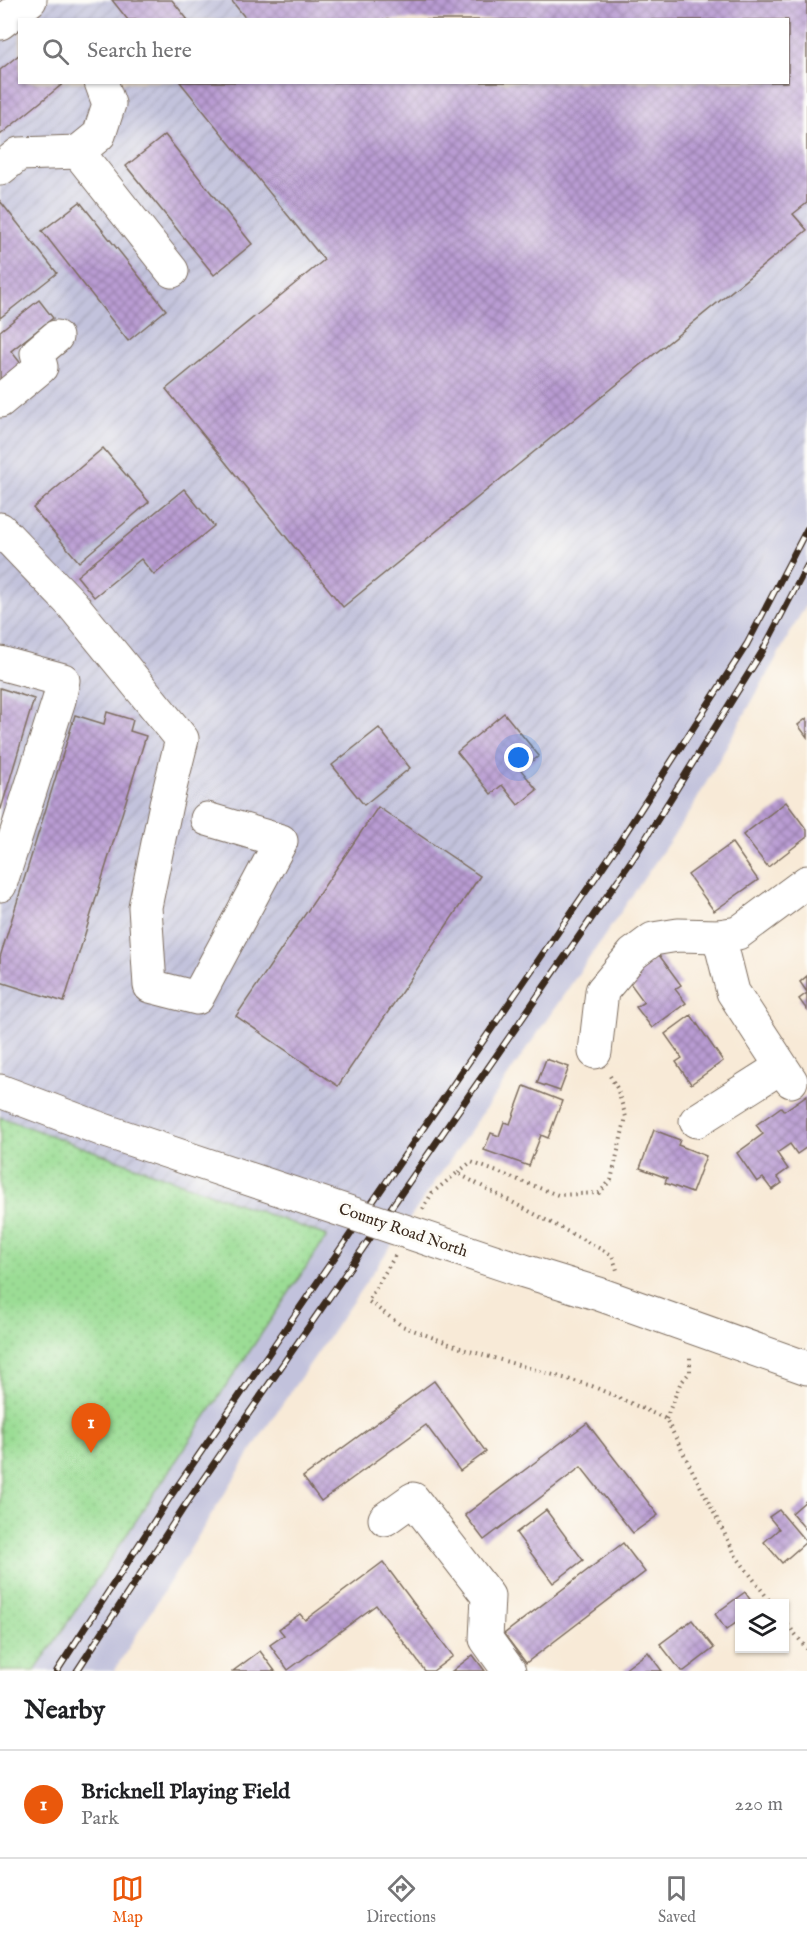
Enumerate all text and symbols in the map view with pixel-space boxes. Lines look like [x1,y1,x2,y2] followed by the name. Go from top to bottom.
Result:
[18,18,789,84] search box
[39,35,72,68] icon: search
[87,37,192,65] text: Search here
[504,743,533,772] your location
[336,1200,471,1263] street label: County Road North
[72,1404,110,1453] pin: 1
[735,1599,789,1653] map controls
[735,1599,789,1653] button: layers
[24,1694,105,1727] text: Nearby
[81,1778,290,1806] text: Bricknell Playing Field
[40,1792,47,1817] text: 1
[735,1792,783,1817] text: 220 m
[81,1806,119,1831] text: Park
[111,1872,144,1928] tab: Map
[366,1872,436,1928] tab: Directions
[658,1872,696,1928] tab: Saved

